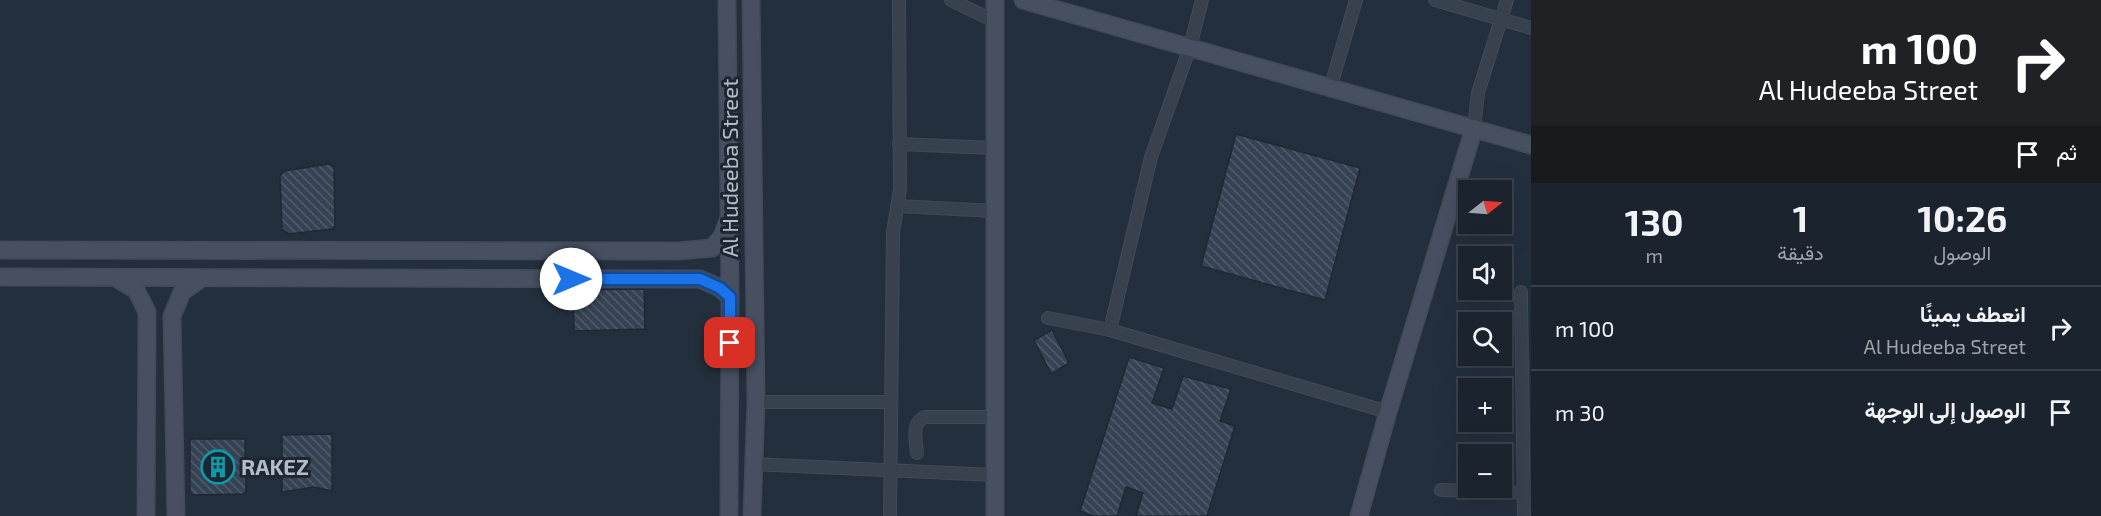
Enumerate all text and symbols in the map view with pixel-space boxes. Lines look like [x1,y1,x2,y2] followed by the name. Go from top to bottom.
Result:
[1861,22,1978,72] text: 100 m
[1999,24,2077,102] icon: right
[1759,73,1978,105] text: Al Hudeeba Street
[716,79,742,257] street label: Al Hudeeba Street
[2011,138,2044,171] icon: arrive
[2056,138,2077,164] text: ثم
[1458,180,1512,234] north arrow
[1458,180,1512,498] map controls
[1793,196,1808,239] text: 1
[1917,196,2007,239] text: 10:26
[1625,200,1684,243] text: 130
[1777,240,1824,264] text: دقيقة
[1933,240,1991,264] text: الوصول
[1645,243,1663,267] text: m
[1458,246,1512,300] button: sound
[539,247,603,311] position arrow
[1920,300,2026,326] text: انعطف يمينًا
[1458,312,1512,366] button: search
[2044,312,2077,345] icon: right
[1555,315,1614,341] text: 100 m
[704,317,755,368] pin
[713,326,746,359] icon: arrive
[1864,334,2026,358] text: Al Hudeeba Street
[1458,378,1512,432] button: +
[1864,396,2026,422] text: الوصول إلى الوجهة
[2044,396,2077,429] icon: arrive
[1555,399,1605,425] text: 30 m
[1458,444,1512,498] button: −
[200,449,236,485] building icon: RAKEZ
[241,453,309,479] place label: RAKEZ

